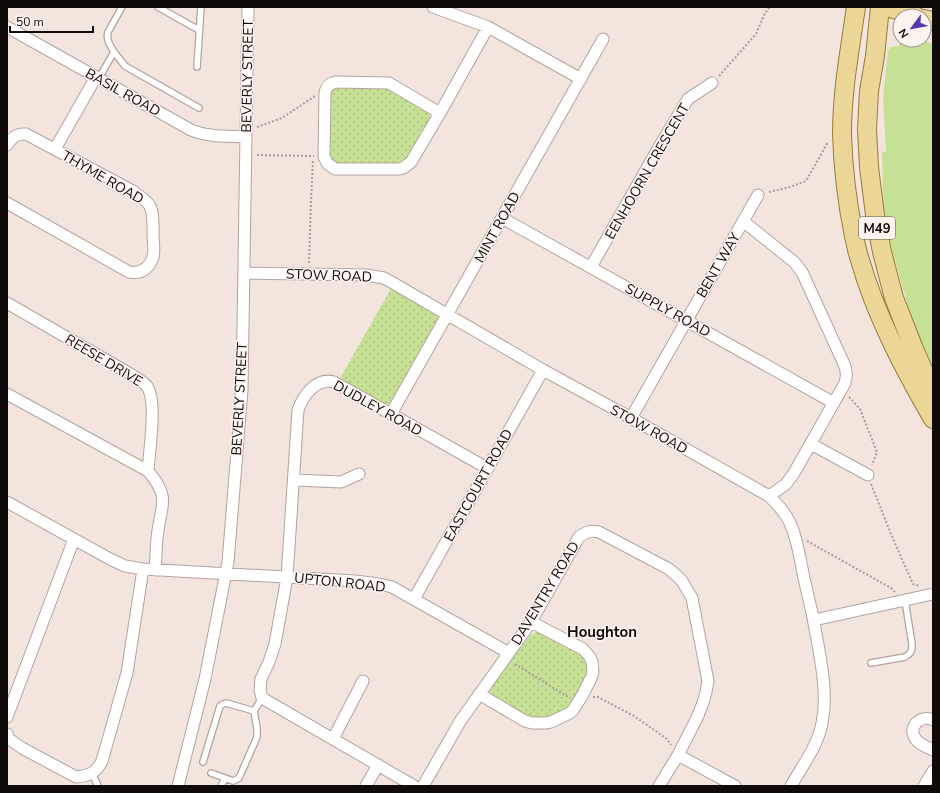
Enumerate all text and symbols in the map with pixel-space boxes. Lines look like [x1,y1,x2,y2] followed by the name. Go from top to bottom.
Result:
[10,8,93,34] scale bar
[892,8,932,48] north arrow
[16,14,44,30] text: 50 m
[237,19,258,133] street label: BEVERLY STREET
[895,26,912,41] text: N
[82,64,164,121] street label: BASIL ROAD
[601,99,694,243] street label: EENHOORN CRESCENT
[58,146,147,209] street label: THYME ROAD
[470,188,525,266] street label: MINT ROAD
[859,217,895,239] road number: M49
[692,229,745,301] street label: BENT WAY
[286,265,372,286] street label: STOW ROAD
[622,279,714,342] street label: SUPPLY ROAD
[62,330,146,391] street label: REESE DRIVE
[227,341,252,456] street label: BEVERLY STREET
[330,376,426,441] street label: DUDLEY ROAD
[606,400,691,459] street label: STOW ROAD
[440,426,517,545] street label: EASTCOURT ROAD
[507,538,584,649] street label: DAVENTRY ROAD
[293,568,387,597] street label: UPTON ROAD
[567,622,637,642] district label: Houghton

